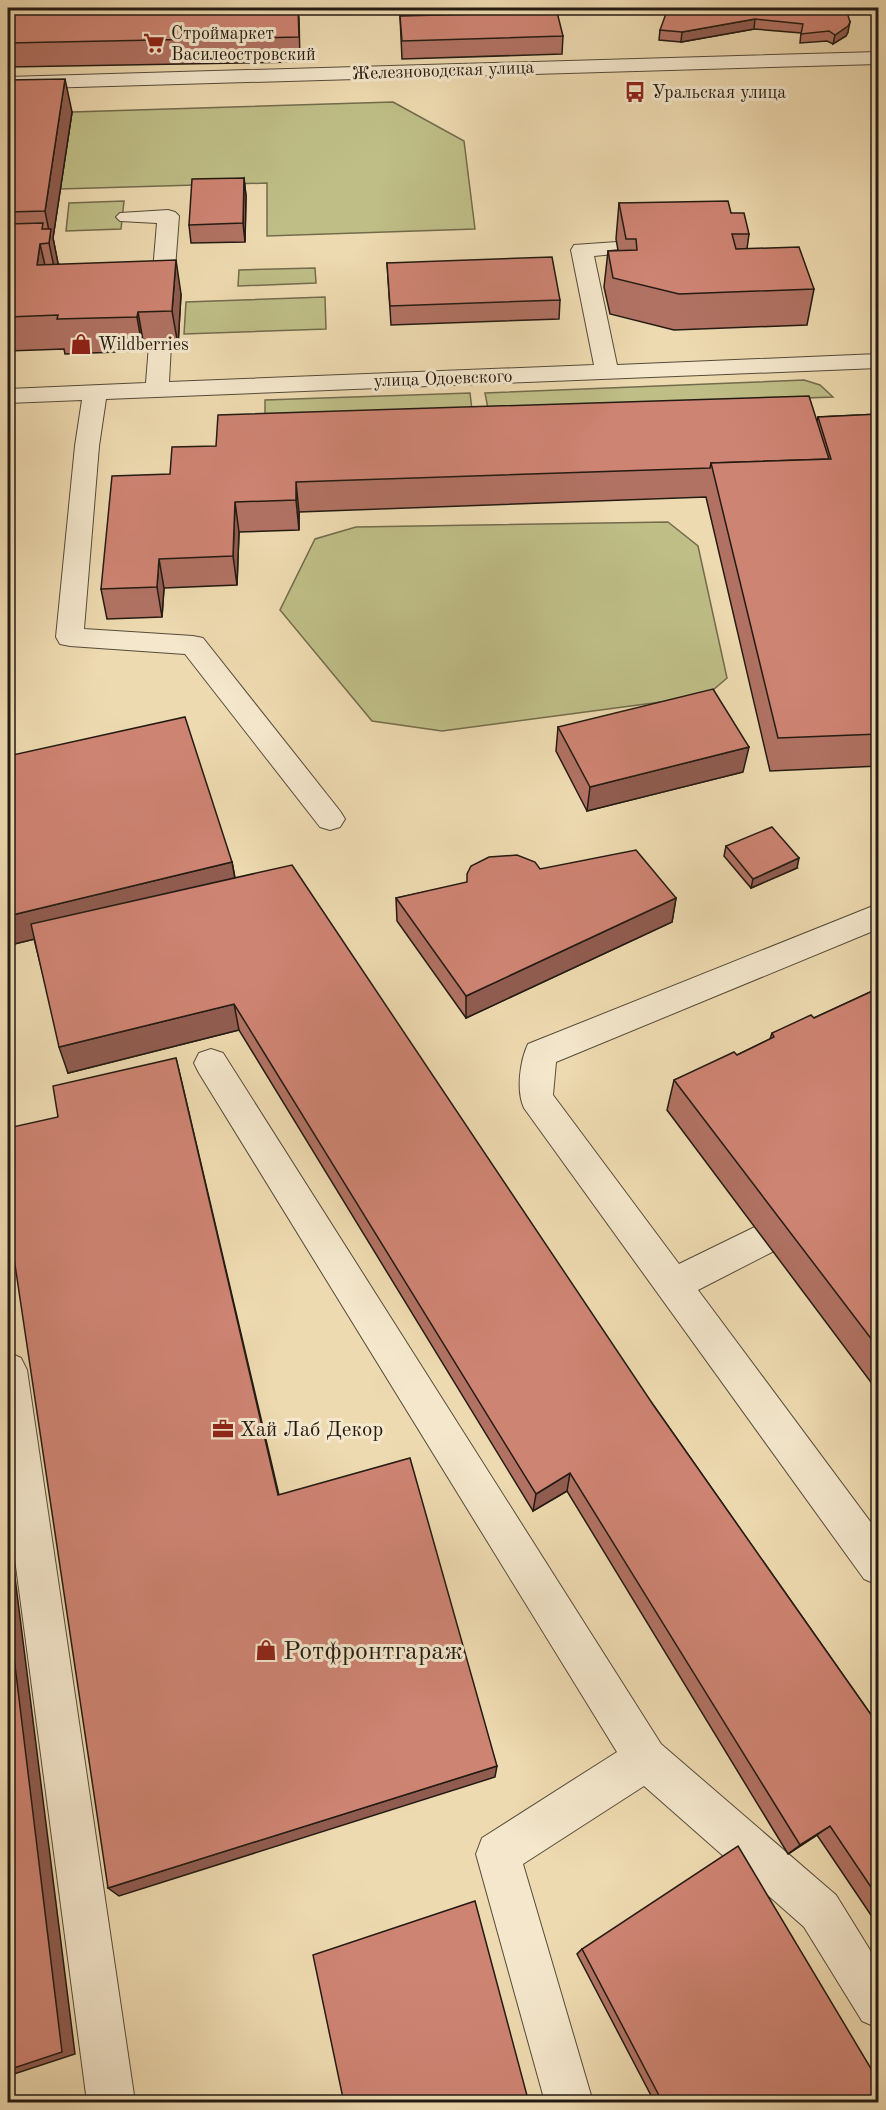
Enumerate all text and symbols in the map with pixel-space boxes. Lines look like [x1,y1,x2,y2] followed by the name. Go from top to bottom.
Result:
[171,25,316,64] place label: Строймаркет Василеостровский
[142,31,166,55] supermarket icon: Строймаркет Василеостровский
[352,59,535,83] street label: Железноводская улица
[623,80,647,104] bus stop icon: Уральская улица
[652,84,786,102] place label: Уральская улица
[69,332,93,356] shop icon: Wildberries
[98,336,189,354] place label: Wildberries
[373,368,513,390] street label: улица Одоевского
[211,1417,235,1441] office icon: Хай Лаб Декор
[240,1420,383,1441] place label: Хай Лаб Декор
[254,1638,278,1662] shop icon: Ротфронтгараж
[283,1639,463,1665] place label: Ротфронтгараж

